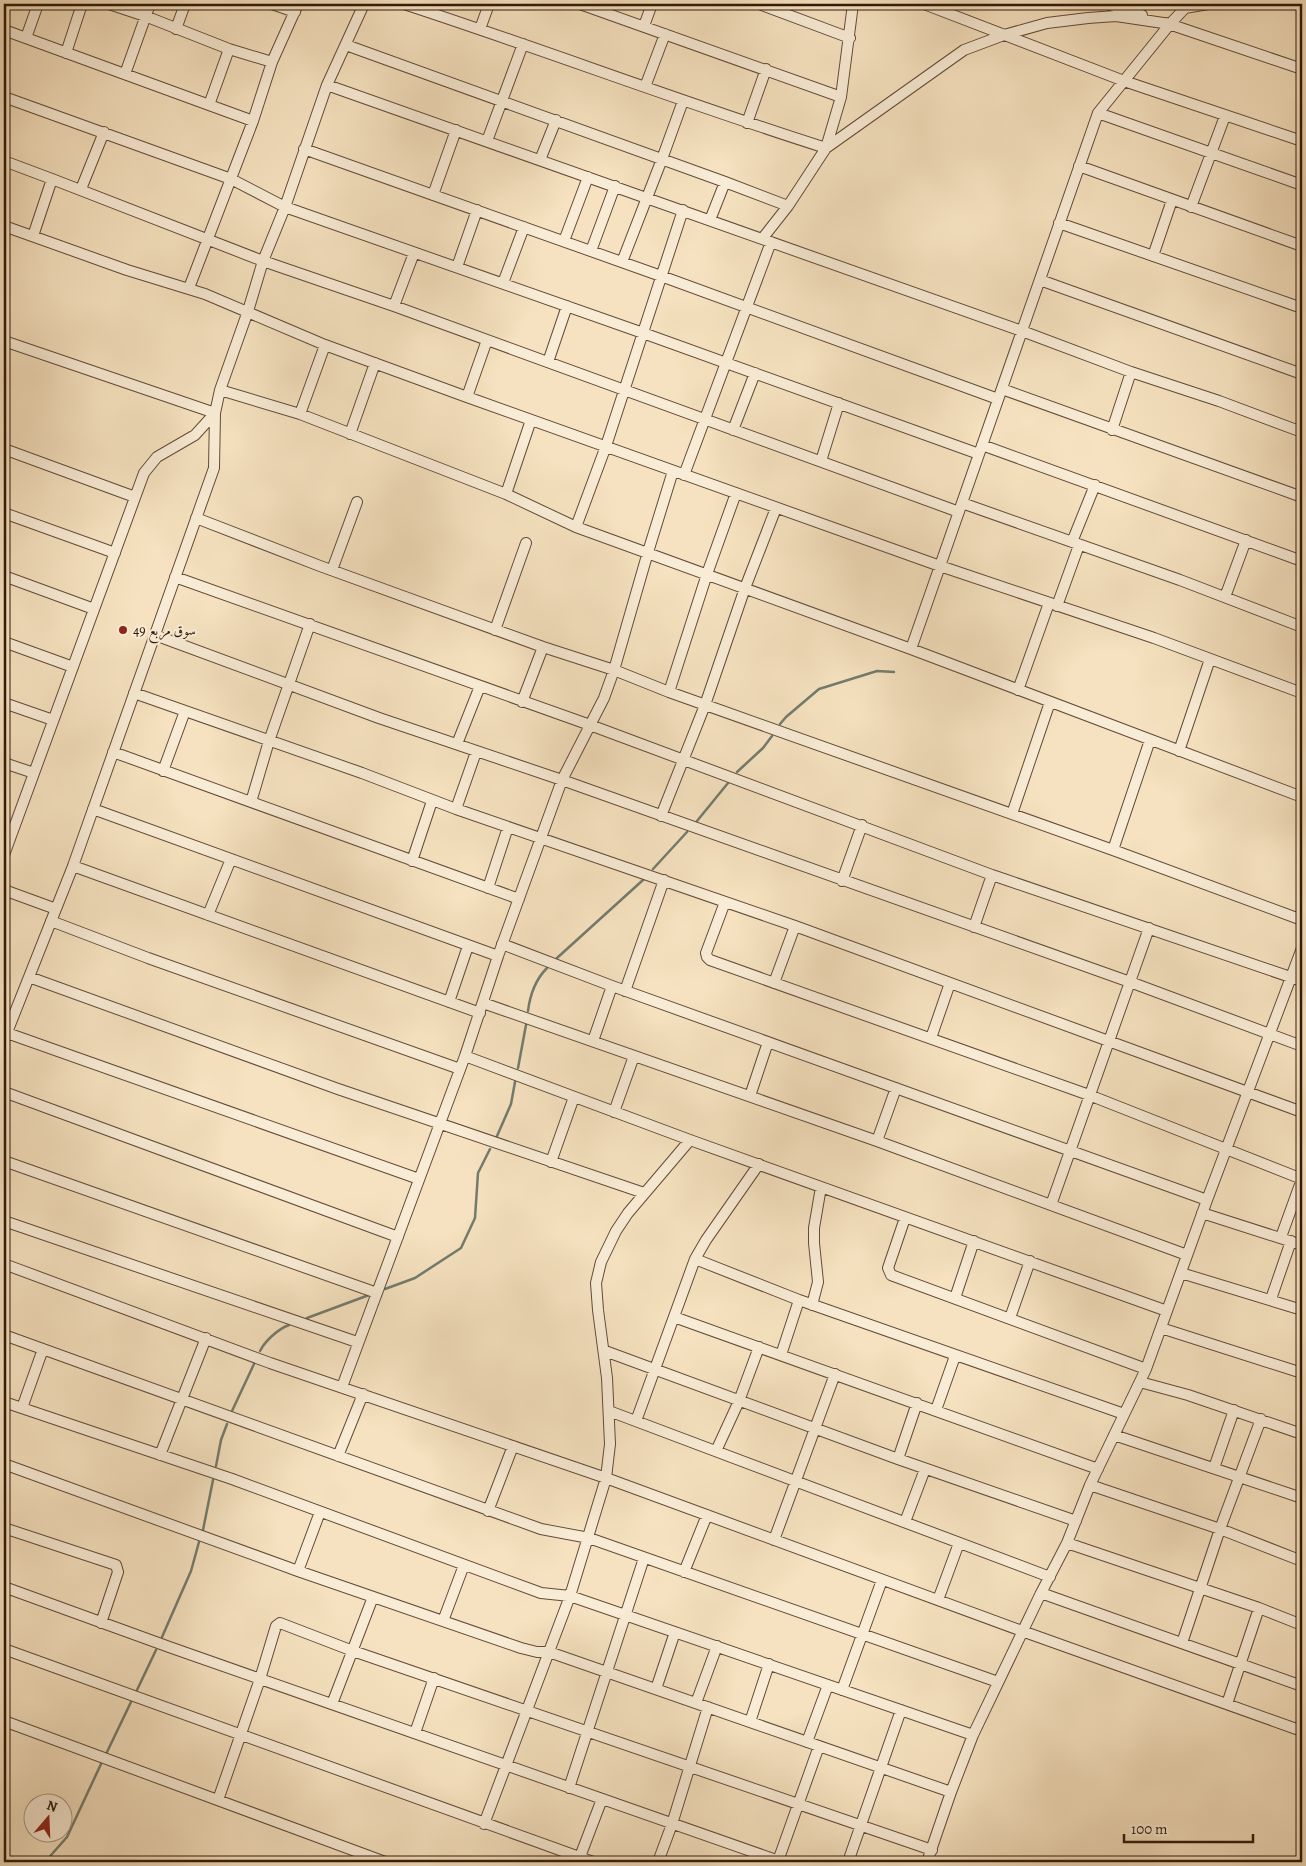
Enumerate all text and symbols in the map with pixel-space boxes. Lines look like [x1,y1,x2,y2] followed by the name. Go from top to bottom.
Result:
[133,621,196,644] place label: سوق مربع 49
[117,624,129,636] marker: سوق مربع 49
[22,1794,72,1844] north arrow
[44,1796,60,1817] text: N
[1124,1811,1252,1843] scale bar
[1131,1819,1168,1839] text: 100 m

